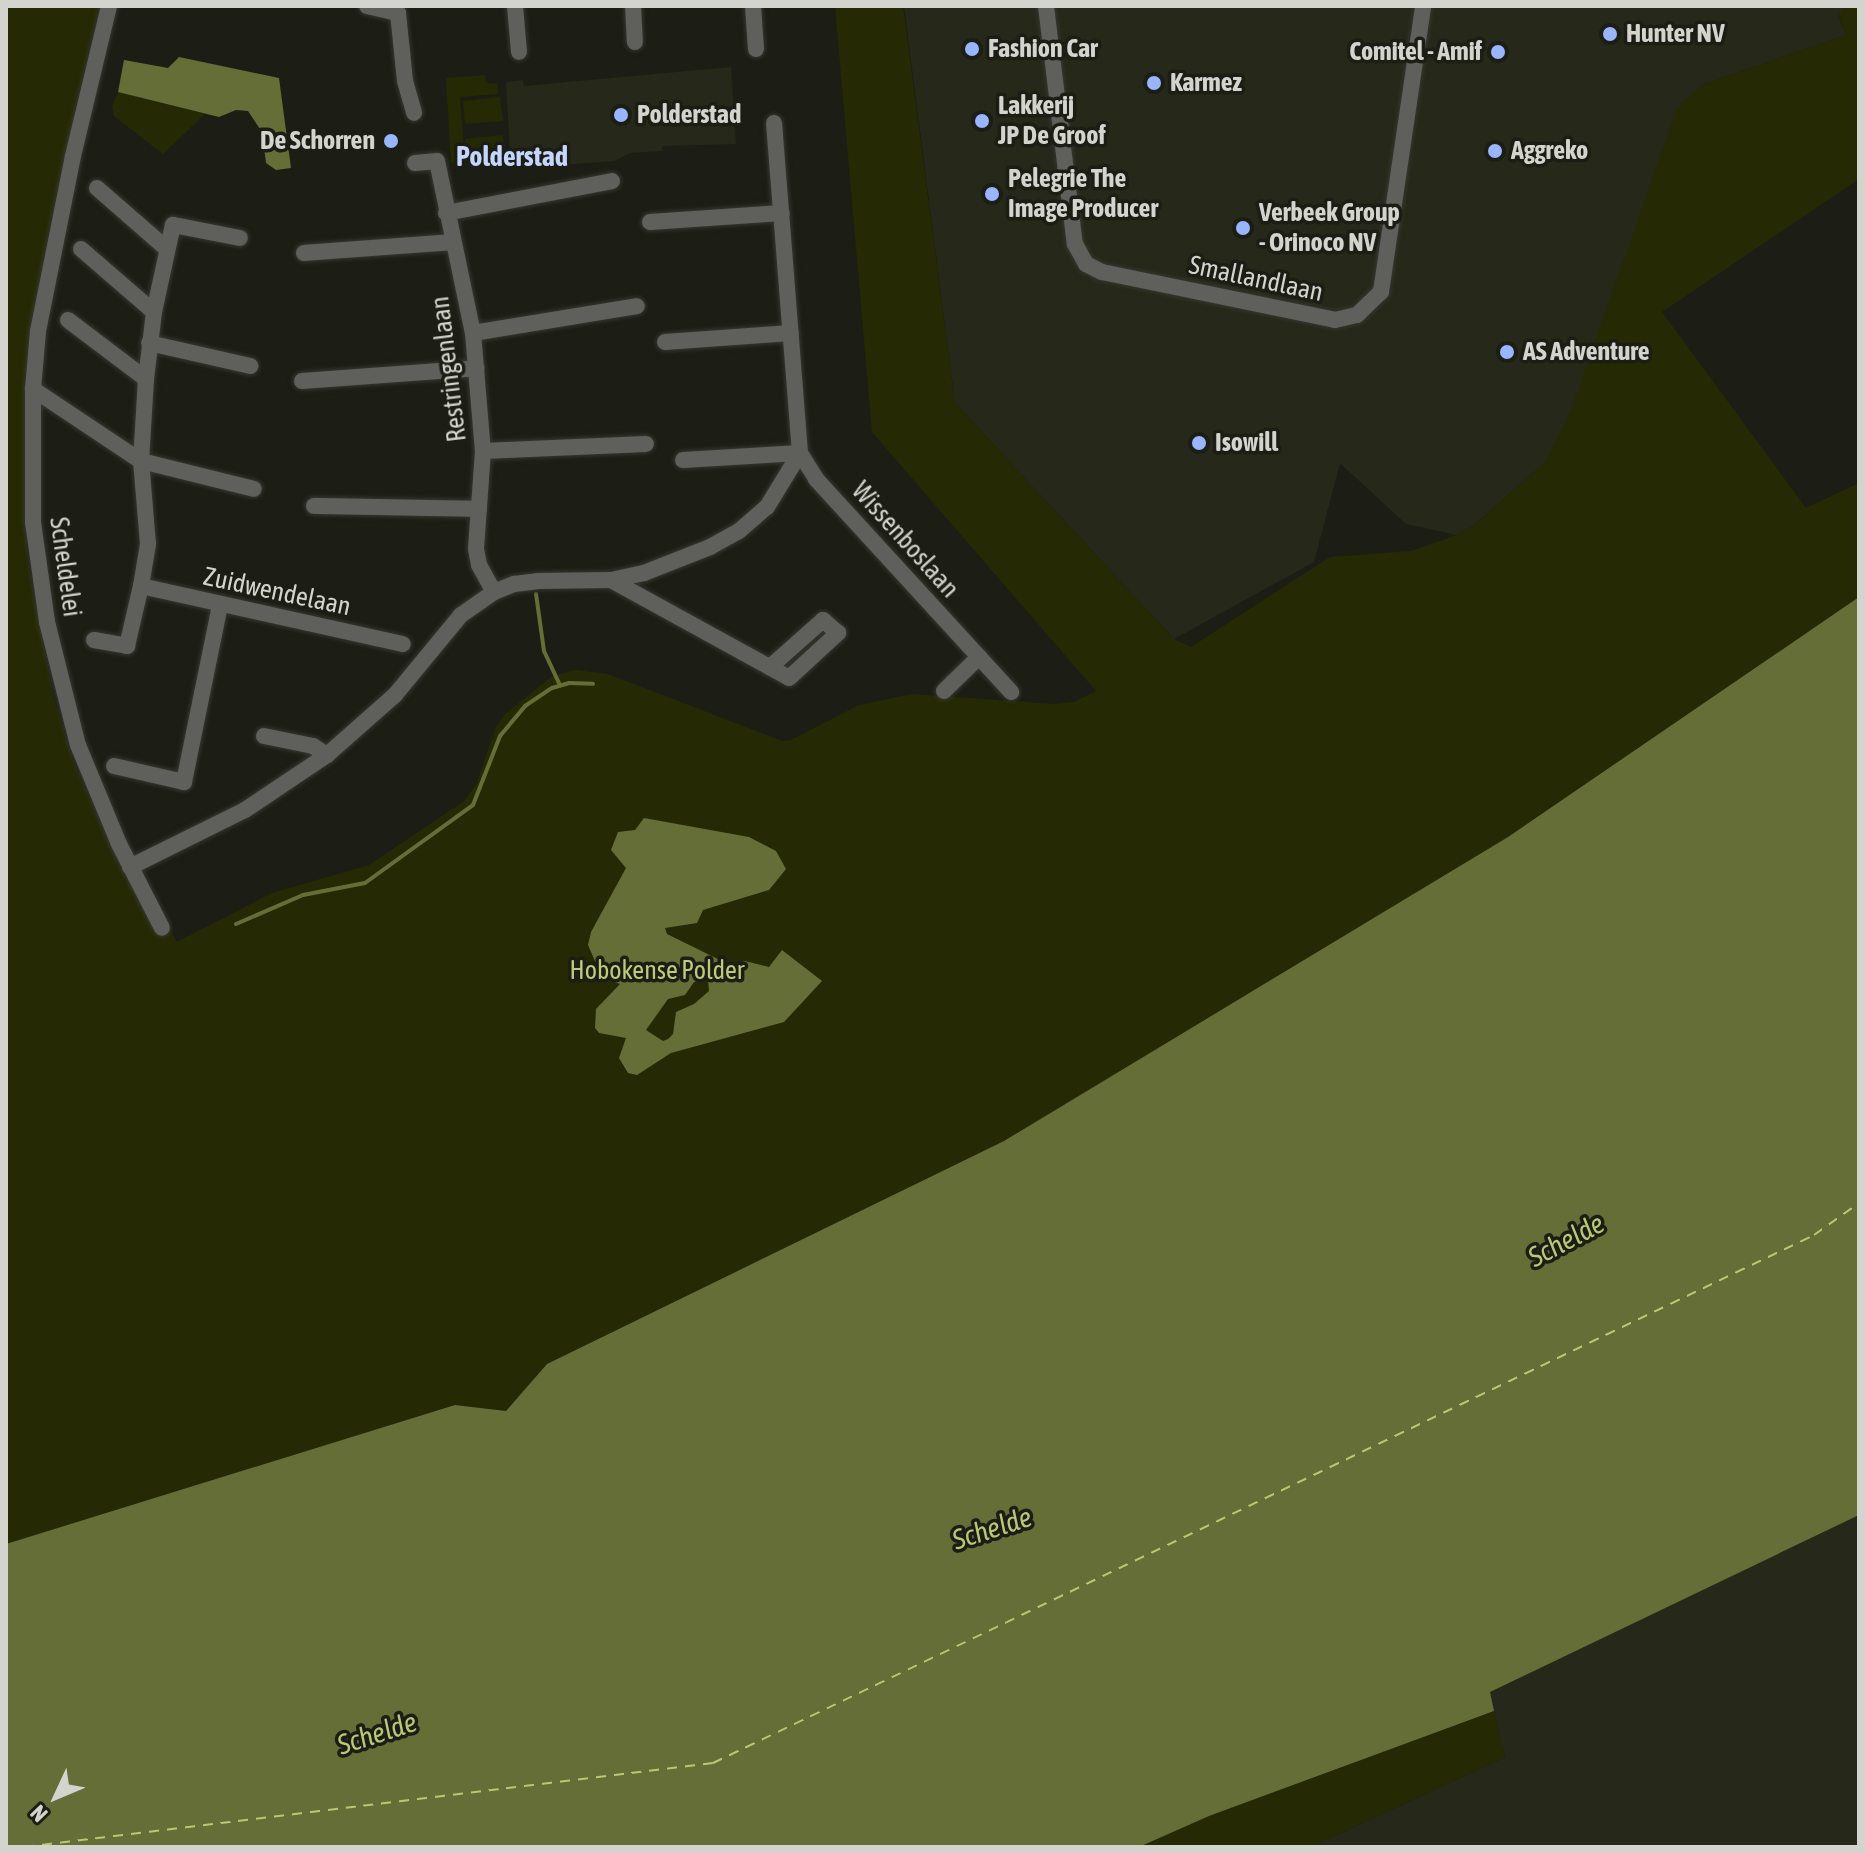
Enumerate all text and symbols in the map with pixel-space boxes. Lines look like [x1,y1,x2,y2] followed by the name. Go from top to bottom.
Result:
[1626,18,1725,50] place label: Hunter NV
[1601,25,1619,43] marker: Hunter NV
[988,33,1098,65] place label: Fashion Car
[1349,36,1482,68] place label: Comitel - Amif
[963,40,981,58] marker: Fashion Car
[1489,43,1507,61] marker: Comitel - Amif
[1170,67,1242,99] place label: Karmez
[1145,74,1163,92] marker: Karmez
[998,90,1106,152] place label: Lakkerij JP De Groof
[637,99,741,131] place label: Polderstad
[612,106,630,124] marker: Polderstad
[973,112,991,130] marker: Lakkerij JP De Groof
[260,125,375,157] place label: De Schorren
[382,132,400,150] marker: De Schorren
[1511,135,1588,167] place label: Aggreko
[456,139,568,173] district label: Polderstad
[1486,142,1504,160] marker: Aggreko
[1008,163,1158,224] place label: Pelegrie The Image Producer
[983,185,1001,203] marker: Pelegrie The Image Producer
[1259,197,1400,258] place label: Verbeek Group - Orinoco NV
[1234,219,1252,237] marker: Verbeek Group - Orinoco NV
[1186,250,1326,308] street label: Smallandlaan
[425,294,473,444] street label: Restringenlaan
[1523,336,1650,368] place label: AS Adventure
[1498,343,1516,361] marker: AS Adventure
[1215,427,1278,459] place label: Isowill
[1190,434,1208,452] marker: Isowill
[845,476,965,604] street label: Wissenboslaan
[43,515,87,619] street label: Scheldelei
[200,561,354,623] street label: Zuidwendelaan
[570,955,744,987] park label: Hobokense Polder
[1522,1206,1610,1274] water label: Schelde
[948,1499,1036,1557] water label: Schelde
[333,1704,421,1762] water label: Schelde
[16,1757,96,1837] north arrow
[25,1800,53,1827] text: N

